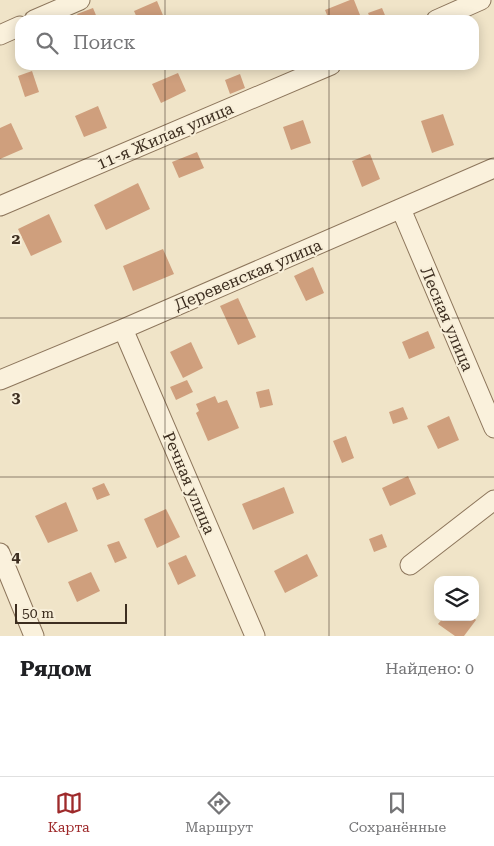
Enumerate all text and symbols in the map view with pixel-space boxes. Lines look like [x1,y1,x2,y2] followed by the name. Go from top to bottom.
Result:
[15,15,479,70] search box
[33,29,61,57] icon: search
[73,31,136,54] text: Поиск
[94,98,236,173] street label: 11-я Жилая улица
[12,229,21,248] text: 2
[171,235,325,315] street label: Деревенская улица
[416,264,478,374] street label: Лесная улица
[12,388,21,407] text: 3
[159,429,219,537] street label: Речная улица
[12,547,21,566] text: 4
[434,576,479,621] map controls
[434,576,479,621] button: layers
[15,601,128,624] scale bar
[22,605,54,621] text: 50 m
[20,657,92,681] text: Рядом
[385,659,474,678] text: Найдено: 0
[48,789,90,835] tab: Карта
[185,789,253,835] tab: Маршрут
[349,789,446,835] tab: Сохранённые

